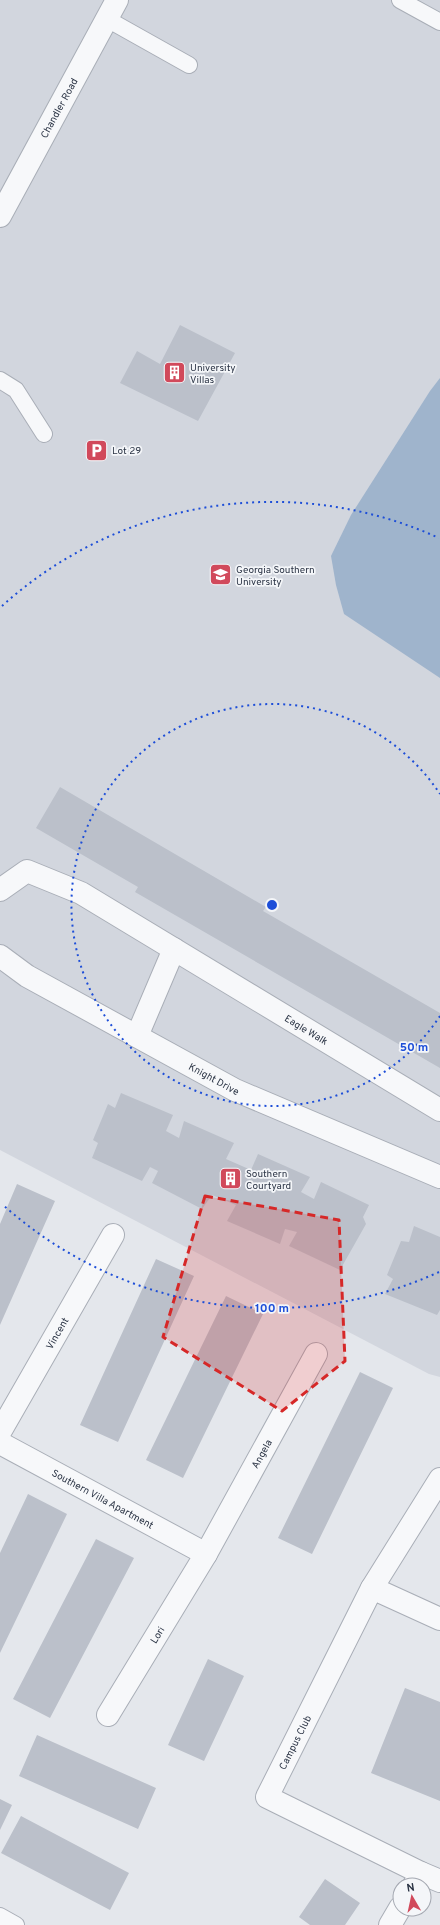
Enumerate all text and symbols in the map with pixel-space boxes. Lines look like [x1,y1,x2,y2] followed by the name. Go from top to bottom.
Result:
[38,76,81,141] street label: Chandler Road
[162,360,188,386] building icon: University Villas
[190,362,236,387] place label: University Villas
[83,437,109,463] parking icon: Lot 29
[112,445,141,458] place label: Lot 29
[207,562,233,588] school or university icon: Georgia Southern University
[236,564,315,589] place label: Georgia Southern University
[265,898,279,912] centre of rings
[282,1013,330,1049] street label: Eagle Walk
[400,1040,428,1056] text: 50 m
[186,1061,241,1099] street label: Knight Drive
[218,1166,244,1192] building icon: Southern Courtyard
[246,1168,291,1193] place label: Southern Courtyard
[255,1301,289,1317] text: 100 m
[44,1315,72,1352] street label: Vincent
[249,1437,276,1471] street label: Angela
[49,1467,156,1533] street label: Southern Villa Apartment
[148,1625,168,1646] street label: Lori
[277,1713,315,1772] street label: Campus Club
[392,1877,432,1917] north arrow
[406,1881,416,1896] text: N

